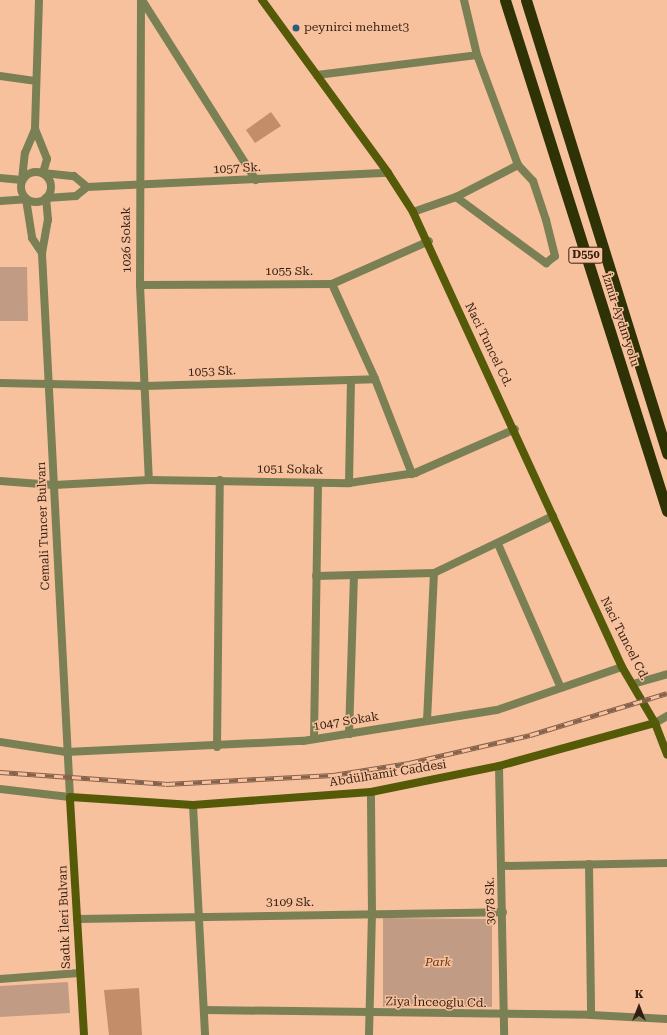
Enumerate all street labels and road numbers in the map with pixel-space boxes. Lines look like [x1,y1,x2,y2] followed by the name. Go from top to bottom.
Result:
[213,161,261,177] street label: 1057 Sk.
[119,207,135,273] street label: 1026 Sokak
[568,246,604,264] road number: D550
[265,265,313,279] street label: 1055 Sk.
[598,271,642,369] street label: İzmir-Aydın yolu
[461,301,515,389] street label: Naci Tuncel Cd.
[188,364,236,380] street label: 1053 Sk.
[35,461,53,591] street label: Cemali Tuncer Bulvarı
[257,462,323,478] street label: 1051 Sokak
[597,595,651,683] street label: Naci Tuncel Cd.
[312,710,380,734] street label: 1047 Sokak
[328,758,448,790] street label: Abdülhamit Caddesi
[56,865,74,969] street label: Sadık İleri Bulvarı
[483,877,499,925] street label: 3078 Sk.
[266,896,314,910] street label: 3109 Sk.
[385,995,487,1011] street label: Ziya İnceoglu Cd.

